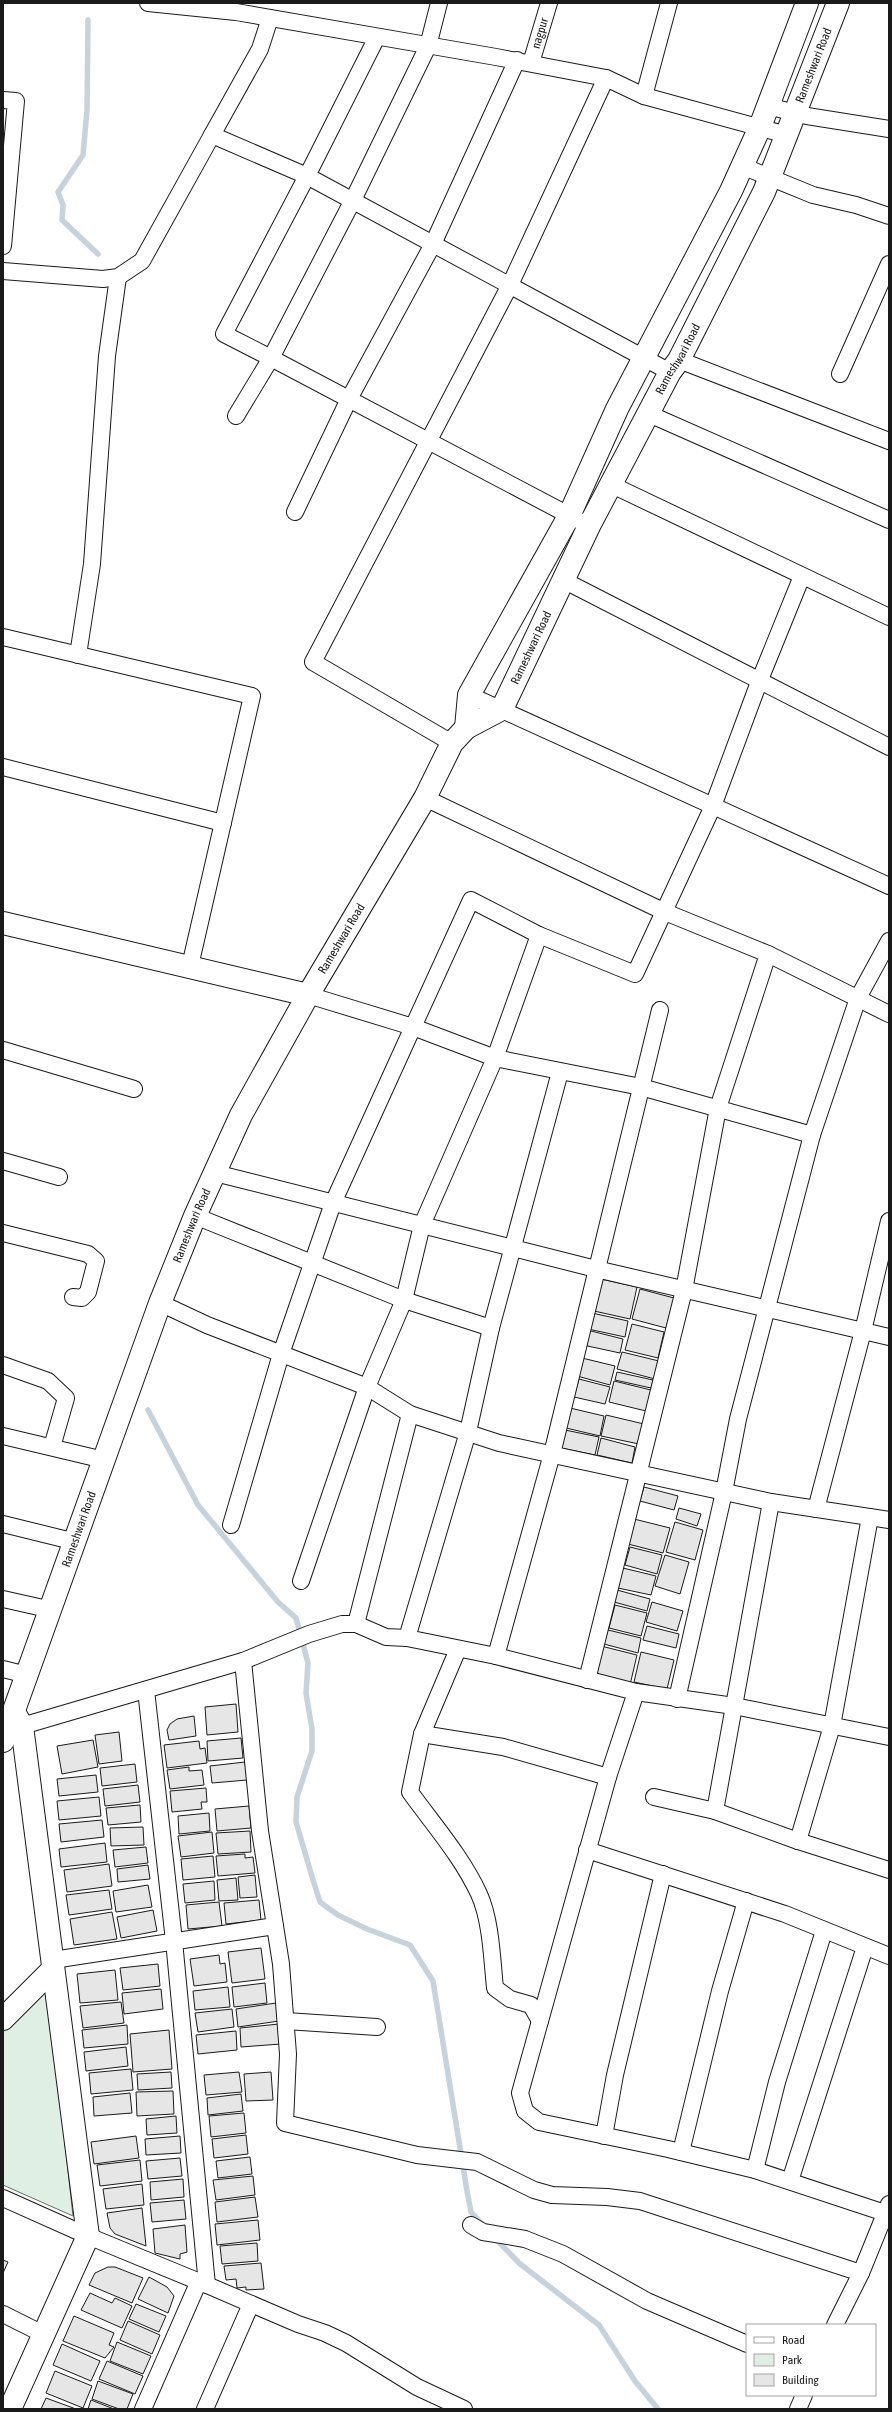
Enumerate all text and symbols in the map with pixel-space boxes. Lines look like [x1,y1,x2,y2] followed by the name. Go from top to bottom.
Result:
[529,16,551,50] street label: nagpur
[793,26,835,105] street label: Rameshwari Road
[652,321,703,397] street label: Rameshwari Road
[508,609,555,687] street label: Rameshwari Road
[315,901,368,976] street label: Rameshwari Road
[170,1186,214,1265] street label: Rameshwari Road
[59,1489,99,1569] street label: Rameshwari Road
[746,2324,876,2396] legend
[782,2333,805,2347] text: Road
[782,2353,803,2367] text: Park
[782,2373,820,2387] text: Building

